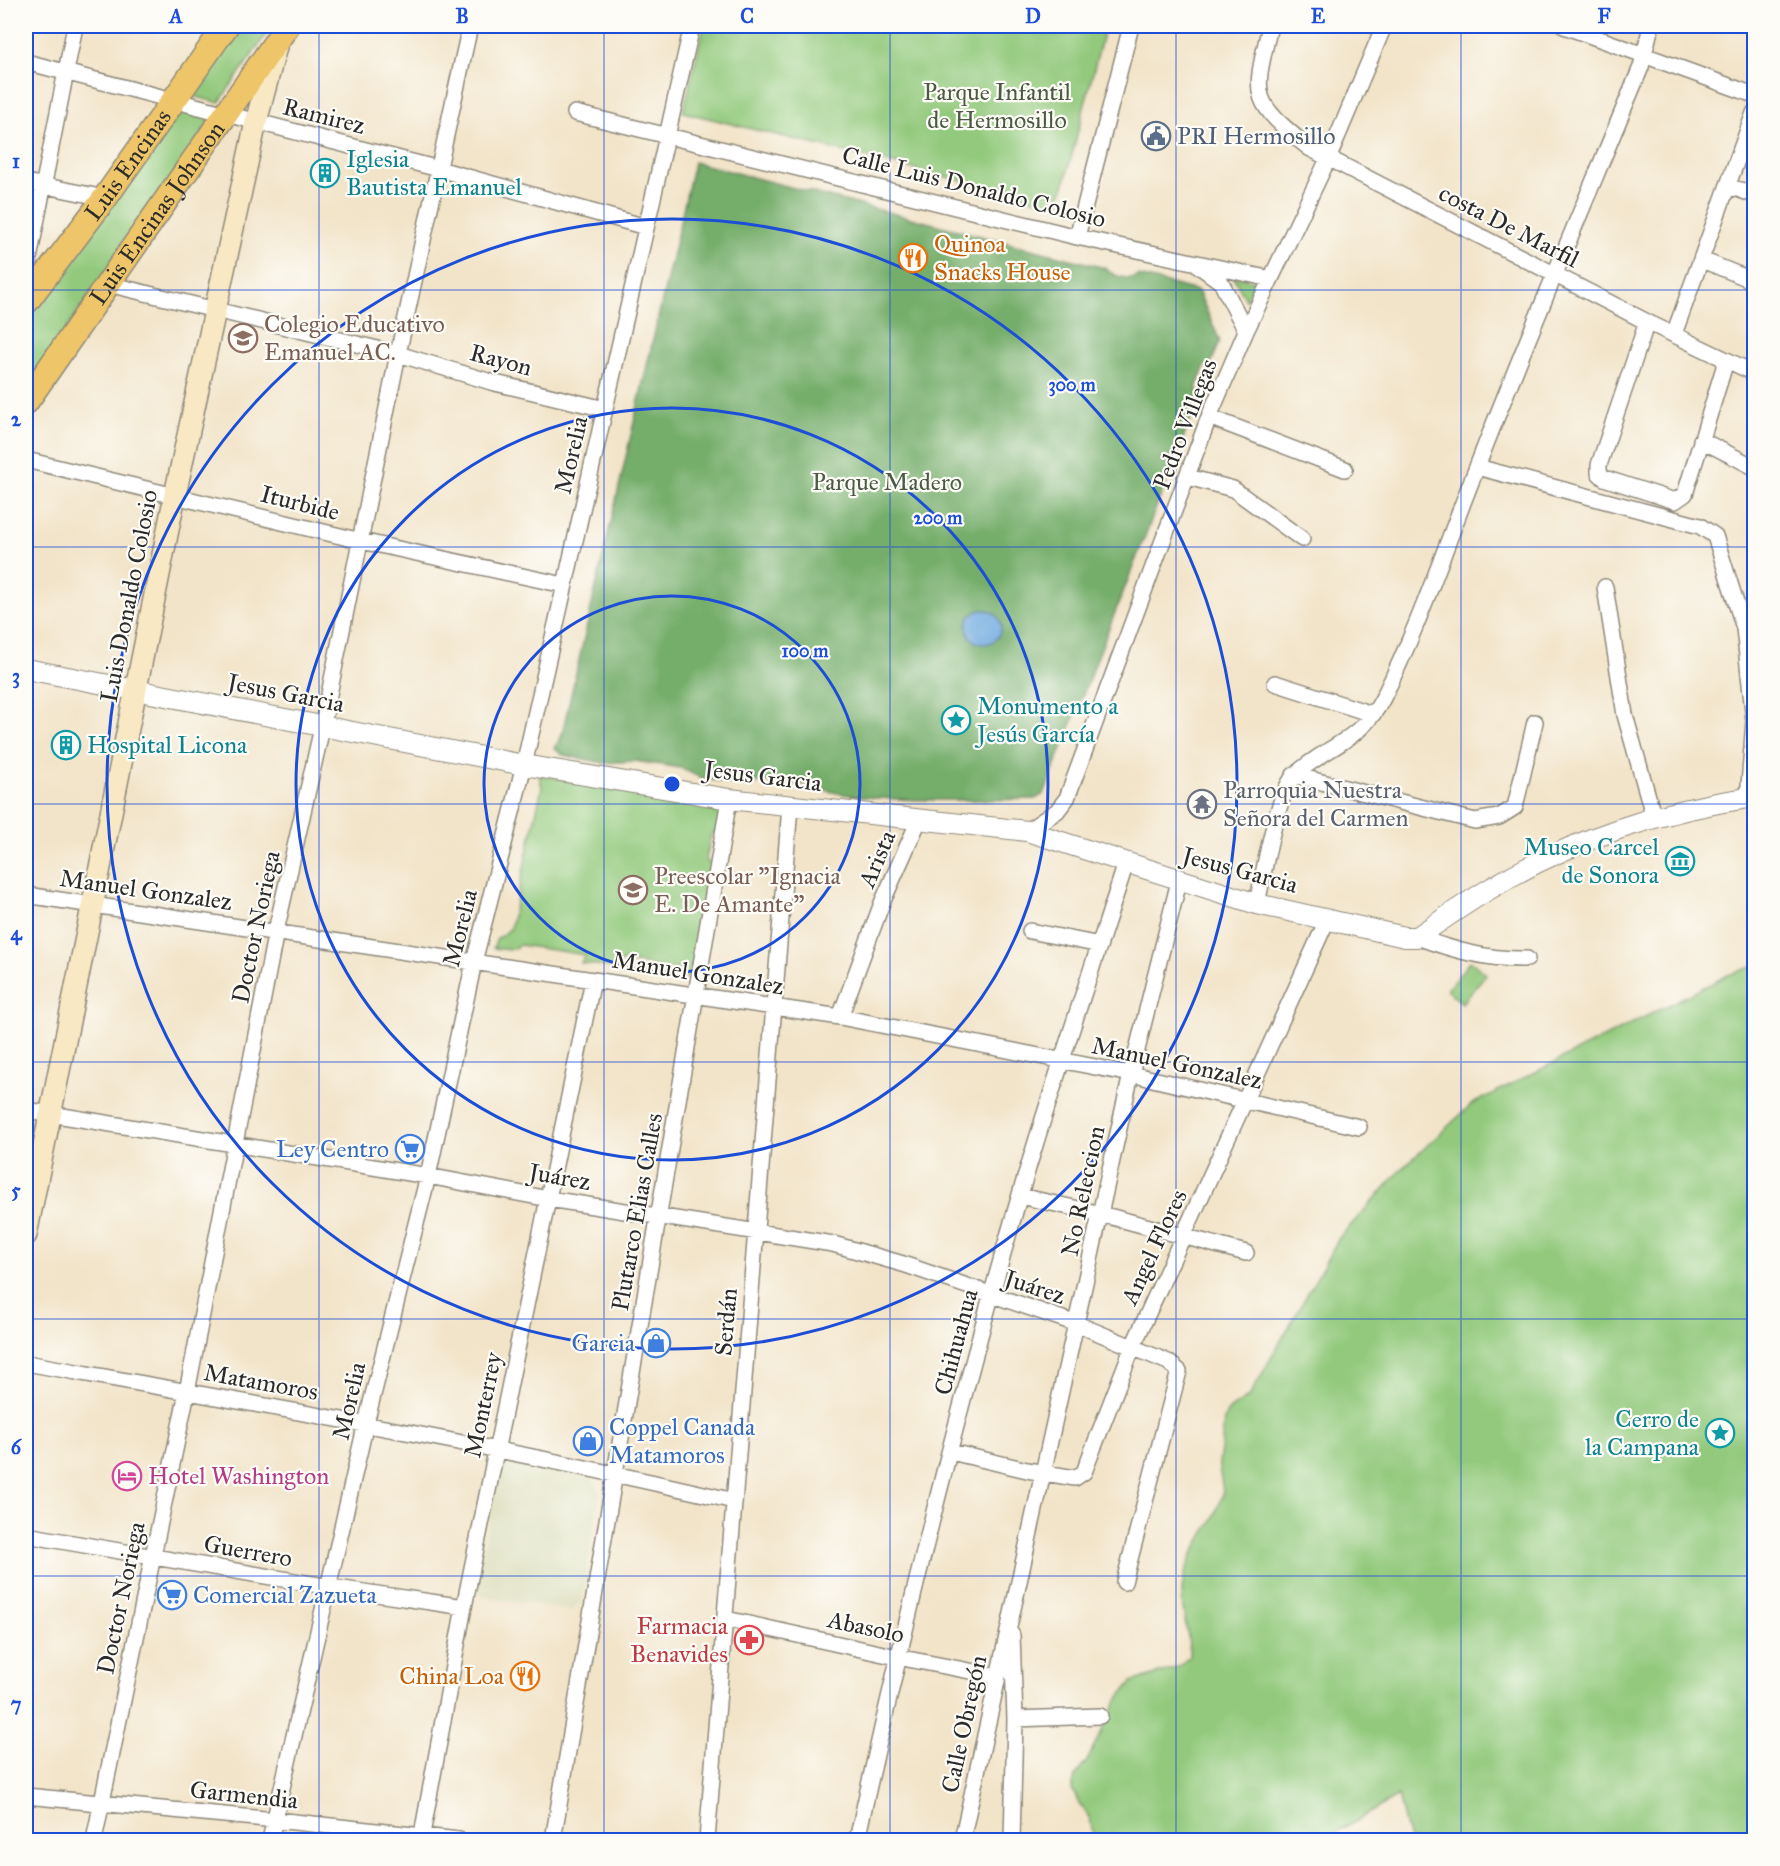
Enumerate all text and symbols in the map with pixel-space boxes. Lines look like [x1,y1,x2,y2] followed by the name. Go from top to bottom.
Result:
[167,4,183,28] text: A
[455,4,469,28] text: B
[740,4,754,28] text: C
[1025,4,1041,28] text: D
[1311,4,1326,28] text: E
[1597,4,1611,28] text: F
[923,77,1071,135] park label: Parque Infantil de Hermosillo
[280,91,368,141] street label: Ramirez
[78,103,178,227] street label: Luis Encinas
[83,115,231,311] street label: Luis Encinas Johnson
[1140,120,1172,152] public building icon: PRI Hermosillo
[1177,121,1335,151] place label: PRI Hermosillo
[839,140,1109,234] street label: Calle Luis Donaldo Colosio
[346,144,523,202] place label: Iglesia Bautista Emanuel
[12,149,20,173] text: 1
[309,157,341,189] building icon: Iglesia Bautista Emanuel
[1434,178,1585,274] street label: costa De Marfil
[934,229,1070,287] place label: Quinoa Snacks House
[897,242,929,274] restaurant icon: Quinoa Snacks House
[264,309,445,367] place label: Colegio Educativo Emanuel AC.
[227,322,259,354] school or university icon: Colegio Educativo Emanuel AC.
[467,337,535,383] street label: Rayon
[1146,354,1224,494] street label: Pedro Villegas
[1048,374,1096,397] text: 300 m
[11,407,22,431] text: 2
[548,412,595,497] street label: Morelia
[812,467,962,497] park label: Parque Madero
[257,479,343,527] street label: Iturbide
[94,487,164,705] street label: Luis Donaldo Colosio
[914,507,963,529] text: 200 m
[782,640,829,662] text: 100 m
[12,664,20,689] text: 3
[222,666,348,719] street label: Jesus Garcia
[974,691,1119,749] place label: Monumento a Jesús García
[940,704,972,736] place icon: Monumento a Jesús García
[50,729,82,761] building icon: Hospital Licona
[87,730,248,760] place label: Hospital Licona
[700,754,824,798] street label: Jesus Garcia
[662,774,682,794] centre of rings
[1223,775,1409,833] place label: Parroquia Nuestra Señora del Carmen
[1186,788,1218,820] temple icon: Parroquia Nuestra Señora del Carmen
[851,825,903,893] street label: Arista
[1524,832,1660,890] place label: Museo Carcel de Sonora
[1176,839,1302,900] street label: Jesus Garcia
[1664,845,1696,877] museum icon: Museo Carcel de Sonora
[225,847,287,1006] street label: Doctor Noriega
[654,861,842,919] place label: Preescolar "Ignacia E. De Amante"
[58,863,234,917] street label: Manuel Gonzalez
[617,874,649,906] school or university icon: Preescolar "Ignacia E. De Amante"
[436,885,484,970] street label: Morelia
[10,921,22,946] text: 4
[610,945,786,1001] street label: Manuel Gonzalez
[1089,1030,1265,1096] street label: Manuel Gonzalez
[605,1111,669,1313] street label: Plutarco Elias Calles
[1055,1123,1111,1259] street label: No Releccion
[394,1133,426,1165] supermarket icon: Ley Centro
[276,1134,389,1164] place label: Ley Centro
[524,1156,593,1197] street label: Juárez
[11,1178,21,1202] text: 5
[1114,1185,1194,1310] street label: Angel Flores
[998,1262,1069,1311] street label: Juárez
[927,1285,985,1398] street label: Chihuahua
[708,1287,744,1357] street label: Serdán
[640,1327,672,1359] shop icon: Garcia
[572,1328,636,1358] place label: Garcia
[457,1349,509,1460] street label: Monterrey
[201,1357,321,1407] street label: Matamoros
[326,1358,373,1443] street label: Morelia
[1585,1404,1700,1462] place label: Cerro de la Campana
[609,1412,756,1470] place label: Coppel Canada Matamoros
[1704,1417,1736,1449] place icon: Cerro de la Campana
[572,1425,604,1457] shop icon: Coppel Canada Matamoros
[11,1435,23,1459] text: 6
[111,1460,143,1492] hotel icon: Hotel Washington
[148,1461,329,1491] place label: Hotel Washington
[90,1518,152,1677] street label: Doctor Noriega
[201,1528,295,1574] street label: Guerrero
[156,1579,188,1611] supermarket icon: Comercial Zazueta
[193,1580,378,1610] place label: Comercial Zazueta
[824,1604,907,1650] street label: Abasolo
[630,1611,729,1669] place label: Farmacia Benavides
[733,1624,765,1656] pharmacy icon: Farmacia Benavides
[935,1653,993,1795] street label: Calle Obregón
[509,1660,541,1692] restaurant icon: China Loa
[399,1661,505,1691] place label: China Loa
[11,1692,22,1716] text: 7
[188,1774,300,1816] street label: Garmendia

